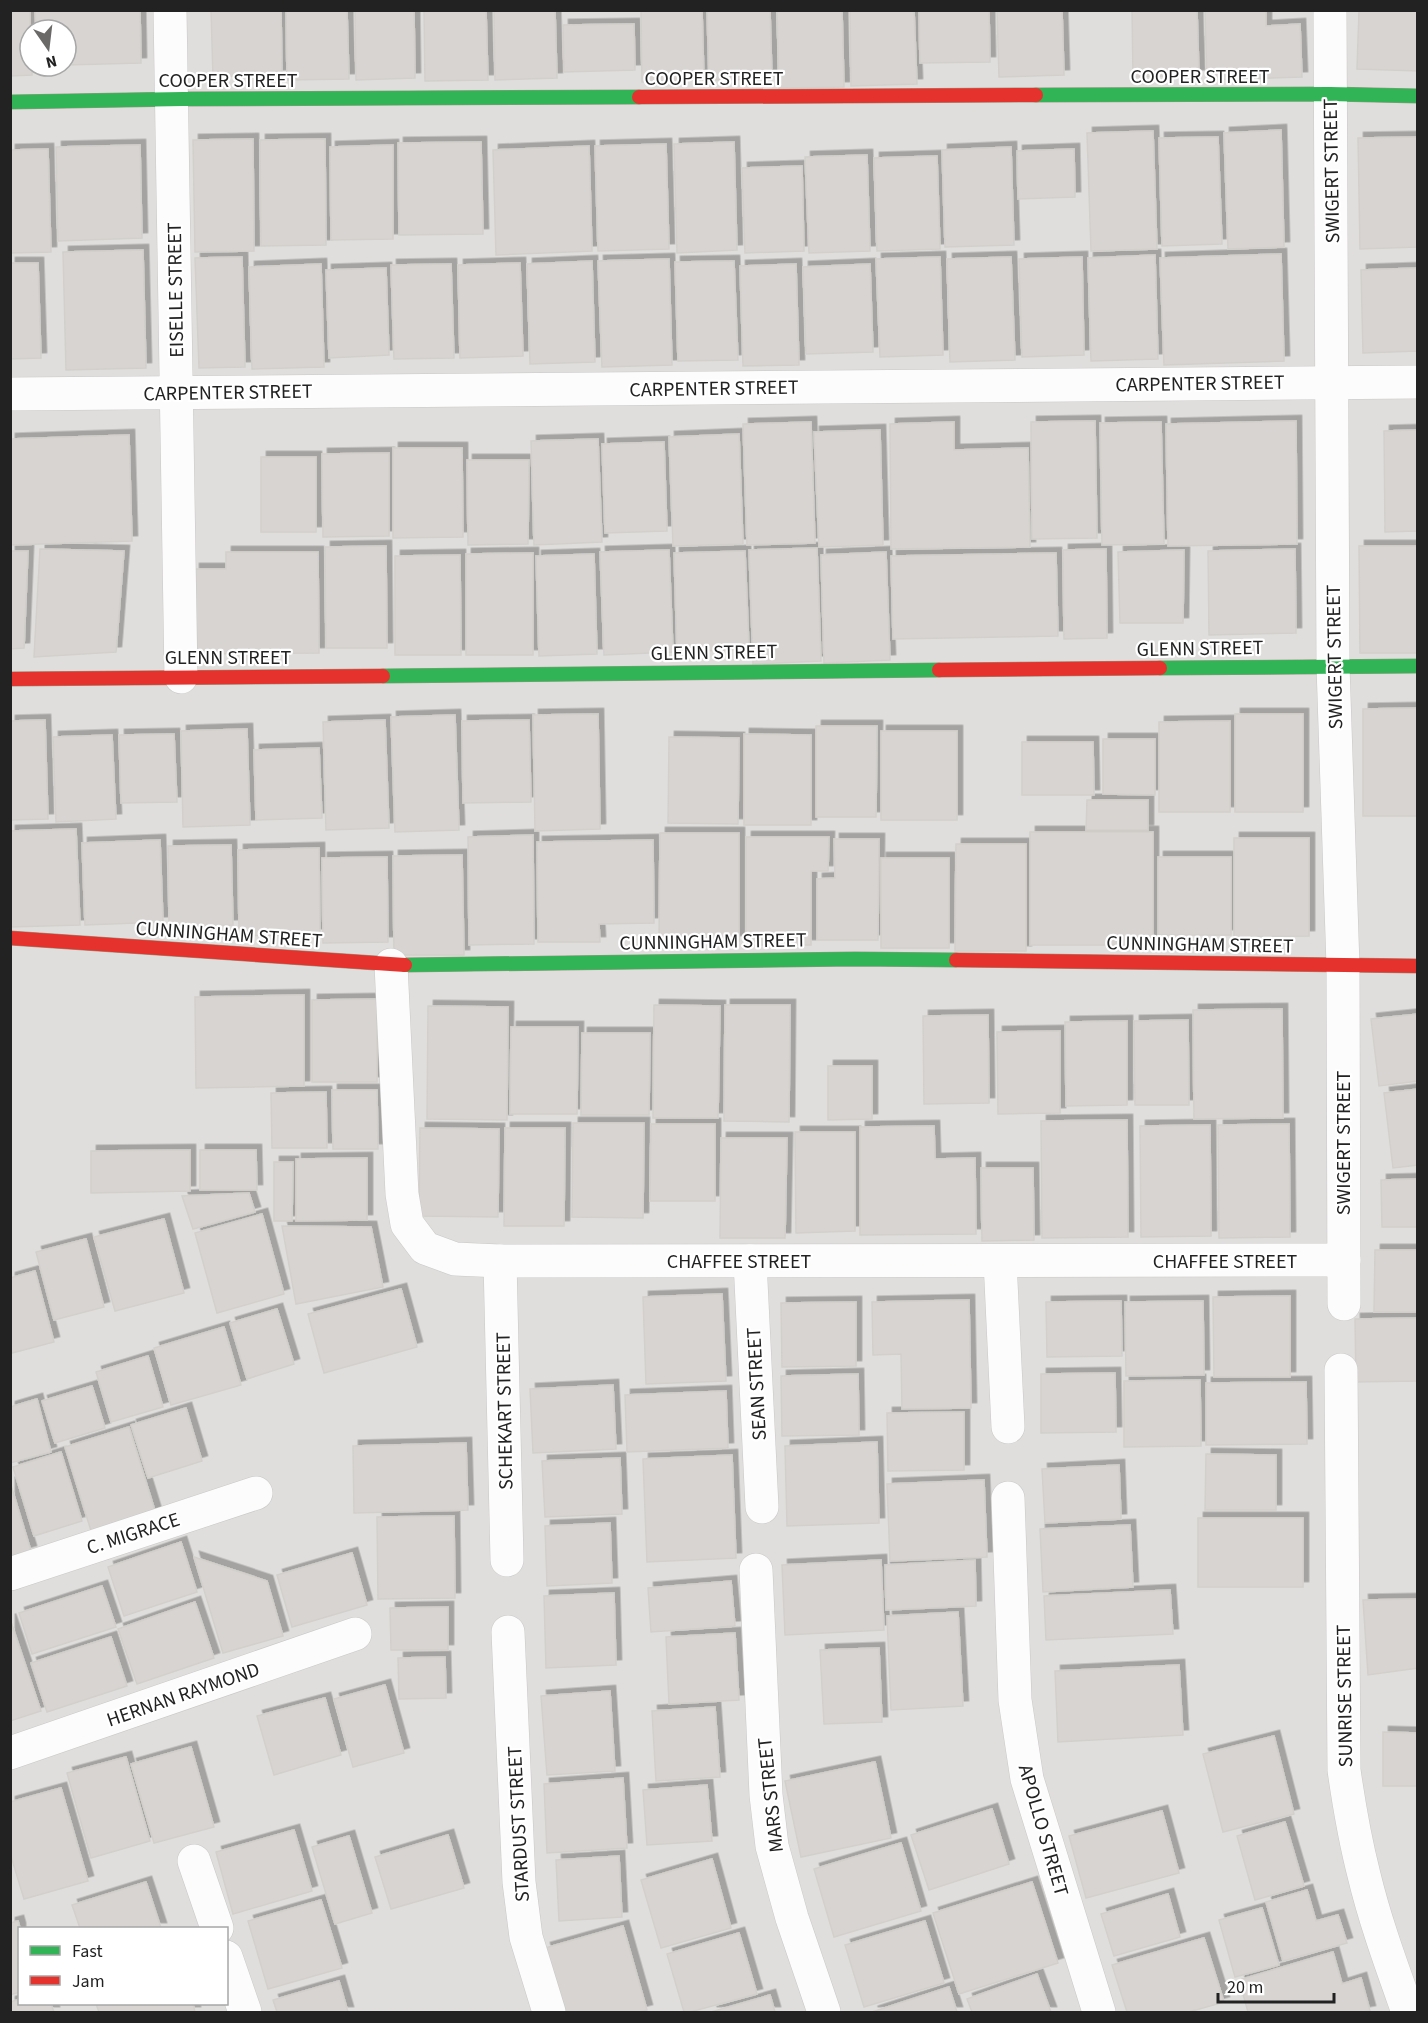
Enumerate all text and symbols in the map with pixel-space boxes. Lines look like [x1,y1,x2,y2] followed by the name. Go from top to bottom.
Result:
[18,18,78,78] north arrow
[44,50,59,74] text: N
[1131,63,1270,91] street label: COOPER STREET
[645,65,784,93] street label: COOPER STREET
[159,67,298,95] street label: COOPER STREET
[1317,98,1347,243] street label: SWIGERT STREET
[161,222,191,358] street label: EISELLE STREET
[1115,369,1285,399] street label: CARPENTER STREET
[629,374,799,404] street label: CARPENTER STREET
[143,378,313,408] street label: CARPENTER STREET
[1320,584,1350,729] street label: SWIGERT STREET
[1136,634,1264,664] street label: GLENN STREET
[650,638,778,668] street label: GLENN STREET
[165,644,292,672] street label: GLENN STREET
[135,915,323,956] street label: CUNNINGHAM STREET
[619,926,807,958] street label: CUNNINGHAM STREET
[1106,929,1294,961] street label: CUNNINGHAM STREET
[1330,1070,1358,1215] street label: SWIGERT STREET
[667,1248,811,1276] street label: CHAFFEE STREET
[1153,1248,1297,1276] street label: CHAFFEE STREET
[740,1326,774,1441] street label: SEAN STREET
[490,1332,520,1490] street label: SCHEKART STREET
[83,1506,184,1562] street label: C. MIGRACE
[1330,1624,1360,1767] street label: SUNRISE STREET
[103,1656,264,1734] street label: HERNAN RAYMOND
[751,1736,791,1854] street label: MARS STREET
[501,1745,537,1903] street label: STARDUST STREET
[1011,1761,1075,1900] street label: APOLLO STREET
[18,1927,228,2005] legend
[72,1939,103,1964] text: Fast
[1218,1966,1334,2004] scale bar
[72,1969,105,1994] text: Jam
[1227,1975,1263,2000] text: 20 m

